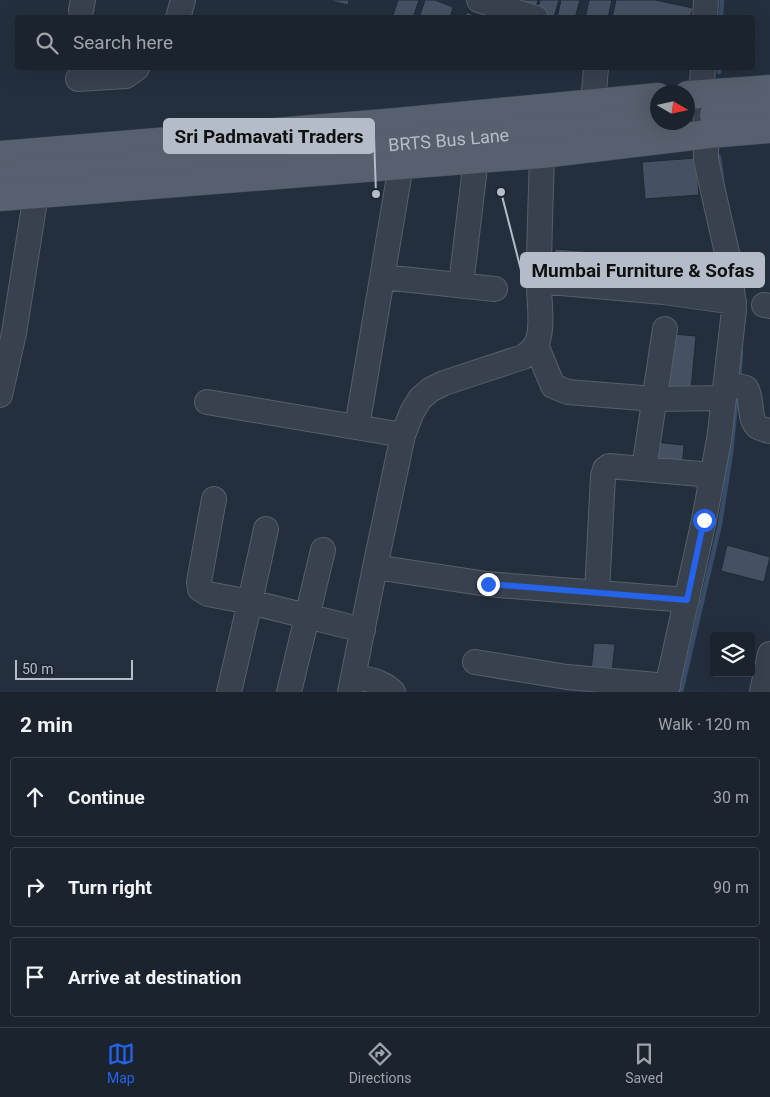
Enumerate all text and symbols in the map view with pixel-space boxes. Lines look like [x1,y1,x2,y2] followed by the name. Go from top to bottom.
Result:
[15,15,755,70] search box
[33,29,61,57] icon: search
[73,31,173,54] text: Search here
[650,85,695,130] north arrow
[164,119,374,153] callout: Sri Padmavati Traders
[387,124,510,155] street label: BRTS Bus Lane
[175,125,364,148] text: Sri Padmavati Traders
[521,253,764,287] callout: Mumbai Furniture & Sofas
[531,259,755,282] text: Mumbai Furniture & Sofas
[693,509,716,532] route start
[477,573,500,596] route end
[710,632,755,677] map controls
[710,632,755,677] button: layers
[15,657,132,680] scale bar
[22,661,54,677] text: 50 m
[20,713,73,737] text: 2 min
[658,715,750,734] text: Walk · 120 m
[21,783,49,811] icon: ahead
[68,786,145,809] text: Continue
[713,788,749,807] text: 30 m
[21,873,49,901] icon: right
[68,876,152,899] text: Turn right
[713,878,749,897] text: 90 m
[21,963,49,991] icon: arrive
[68,966,241,989] text: Arrive at destination
[107,1040,135,1086] tab: Map
[349,1040,412,1086] tab: Directions
[625,1040,663,1086] tab: Saved

